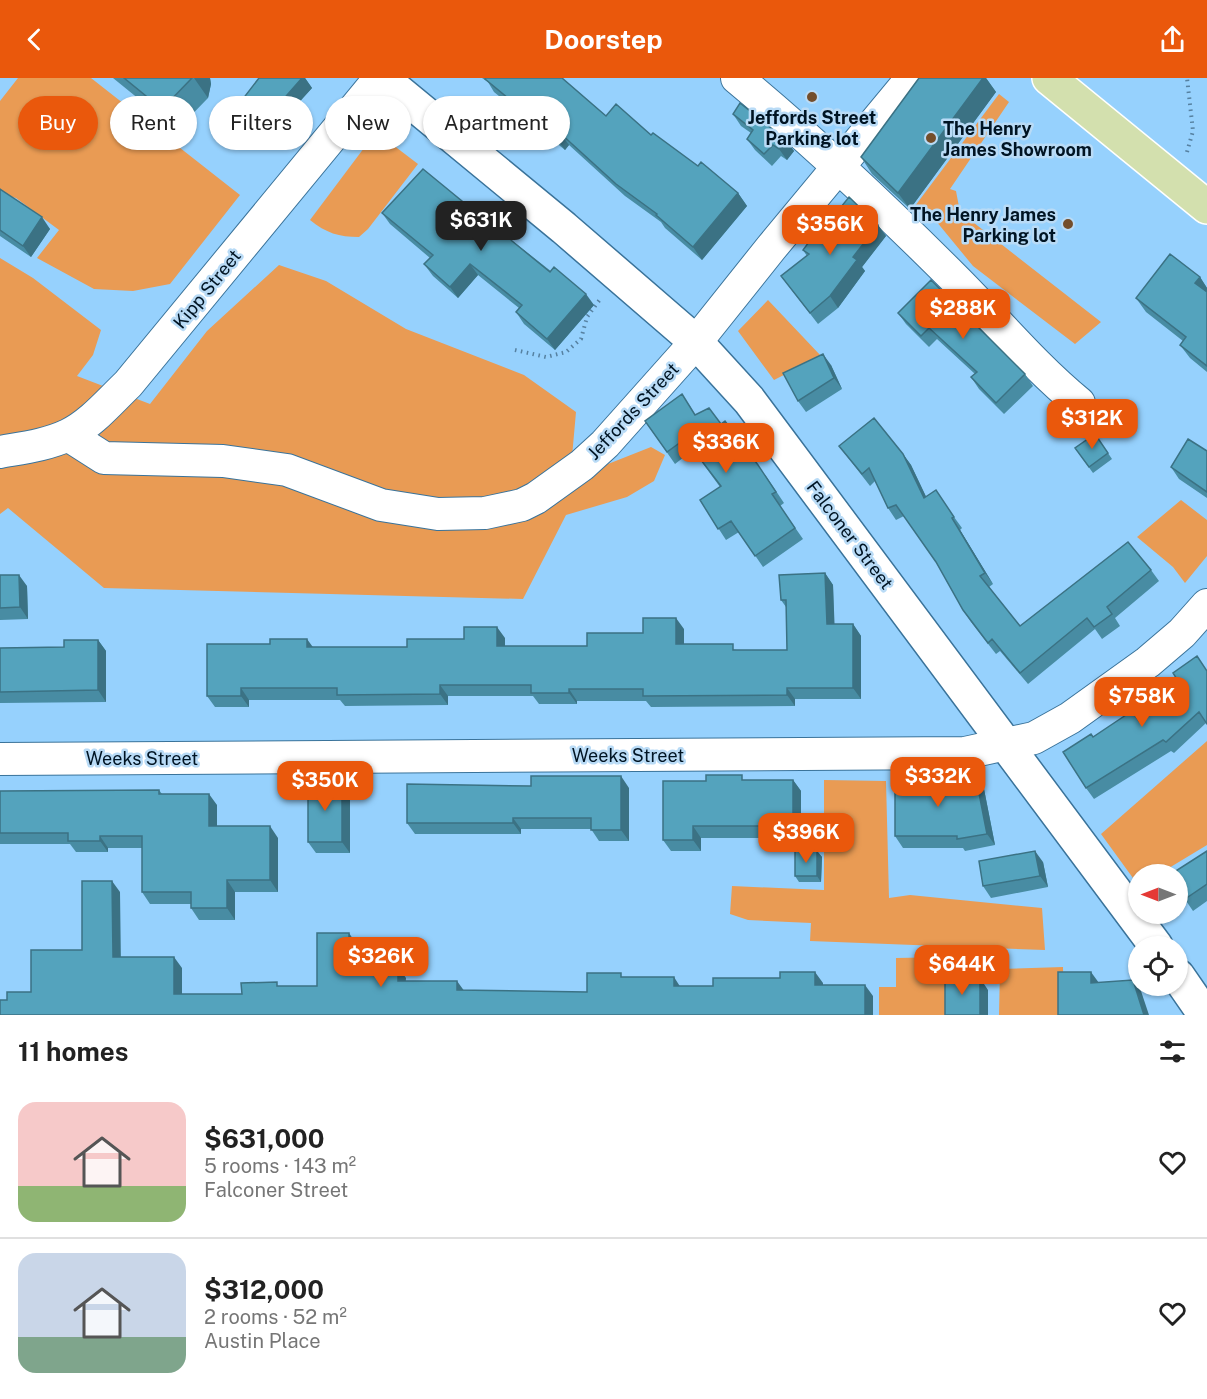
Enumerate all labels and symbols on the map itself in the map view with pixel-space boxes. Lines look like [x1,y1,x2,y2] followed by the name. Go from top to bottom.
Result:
[805,90,819,104] marker: Jeffords Street Parking lot
[748,107,876,149] place label: Jeffords Street Parking lot
[943,118,1092,160] place label: The Henry James Showroom
[924,131,938,145] marker: The Henry James Showroom
[439,201,523,252] pin: $631K
[910,204,1056,246] place label: The Henry James Parking lot
[788,205,872,256] pin: $356K
[1061,217,1075,231] marker: The Henry James Parking lot
[169,245,245,333] street label: Kipp Street
[921,289,1005,340] pin: $288K
[583,358,683,464] street label: Jeffords Street
[1050,399,1134,450] pin: $312K
[684,423,768,474] pin: $336K
[803,477,897,593] street label: Falconer Street
[1100,677,1184,728] pin: $758K
[572,745,684,766] street label: Weeks Street
[86,748,198,769] street label: Weeks Street
[896,757,980,808] pin: $332K
[283,761,367,812] pin: $350K
[764,813,848,864] pin: $396K
[1128,864,1188,924] north arrow
[339,937,423,988] pin: $326K
[920,945,1004,996] pin: $644K

